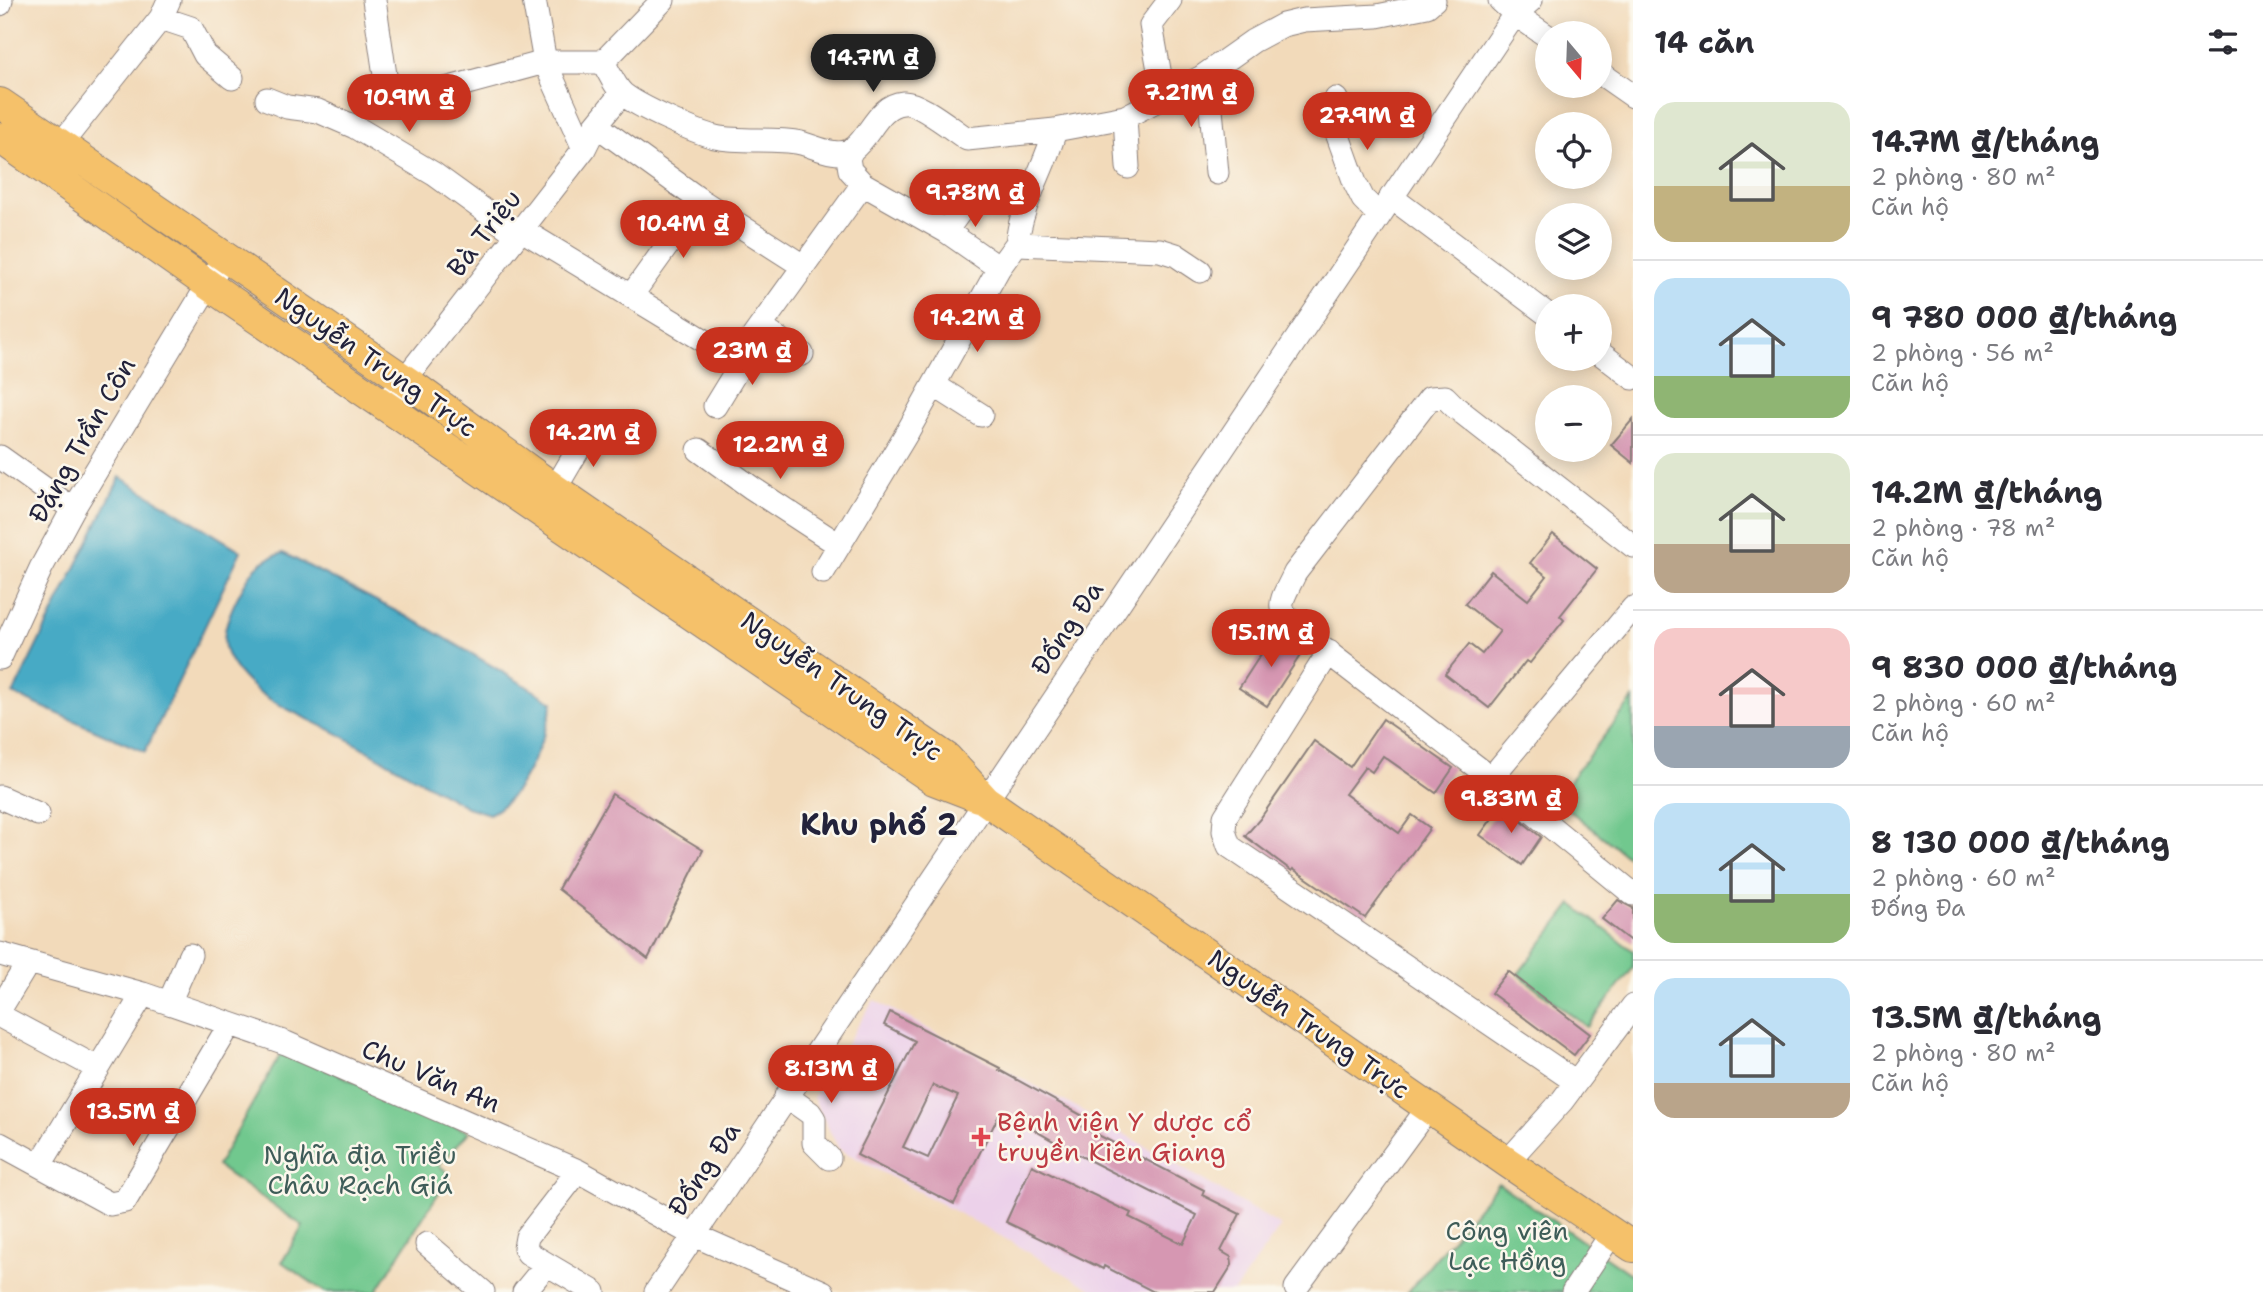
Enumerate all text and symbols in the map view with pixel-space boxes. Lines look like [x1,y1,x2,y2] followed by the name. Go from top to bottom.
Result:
[1535,21,1612,98] north arrow
[1535,21,1612,462] map controls
[1654,22,1755,63] text: 14 căn
[2204,23,2242,61] icon: filters
[808,34,938,94] pin: 14.7M ₫
[827,42,919,72] text: 14.7M ₫
[1126,69,1256,129] pin: 7.21M ₫
[344,74,474,134] pin: 10.9M ₫
[1144,77,1238,107] text: 7.21M ₫
[363,82,455,112] text: 10.9M ₫
[1302,92,1432,152] pin: 27.9M ₫
[1319,100,1415,130] text: 27.9M ₫
[1535,112,1612,189] button: locate
[1871,121,2100,162] text: 14.7M ₫/tháng
[1710,130,1794,214] icon: home
[1871,162,2056,192] text: 2 phòng · 80 m²
[910,170,1040,229] pin: 9.78M ₫
[925,177,1025,207] text: 9.78M ₫
[438,182,529,284] street label: Bà Triệu
[1871,192,1949,222] text: Căn hộ
[618,201,748,260] pin: 10.4M ₫
[1535,203,1612,280] button: layers
[636,208,730,238] text: 10.4M ₫
[268,279,484,445] street label: Nguyễn Trung Trực
[912,294,1042,354] pin: 14.2M ₫
[1535,294,1612,371] button: +
[1871,297,2177,338] text: 9 780 000 ₫/tháng
[930,302,1024,332] text: 14.2M ₫
[1710,306,1794,390] icon: home
[703,328,801,387] pin: 23M ₫
[712,335,792,365] text: 23M ₫
[1871,338,2054,368] text: 2 phòng · 56 m²
[20,350,143,529] street label: Đặng Trần Côn
[1871,368,1949,398] text: Căn hộ
[1535,385,1612,462] button: −
[528,410,658,469] pin: 14.2M ₫
[546,417,640,447] text: 14.2M ₫
[715,421,845,481] pin: 12.2M ₫
[732,429,828,459] text: 12.2M ₫
[1871,472,2103,513] text: 14.2M ₫/tháng
[1710,481,1794,565] icon: home
[1871,513,2055,543] text: 2 phòng · 78 m²
[1871,543,1949,573] text: Căn hộ
[1022,574,1111,682] street label: Đống Đa
[734,603,950,769] street label: Nguyễn Trung Trực
[1206,610,1336,669] pin: 15.1M ₫
[1228,617,1314,647] text: 15.1M ₫
[1871,647,2177,688] text: 9 830 000 ₫/tháng
[1710,656,1794,740] icon: home
[1871,688,2056,718] text: 2 phòng · 60 m²
[1871,718,1949,748] text: Căn hộ
[1446,776,1576,835] pin: 9.83M ₫
[1460,783,1562,813] text: 9.83M ₫
[800,804,958,845] district label: Khu phố 2
[1871,822,2170,863] text: 8 130 000 ₫/tháng
[1710,831,1794,915] icon: home
[1871,863,2056,893] text: 2 phòng · 60 m²
[1871,893,1965,923] text: Đống Đa
[1201,941,1417,1107] street label: Nguyễn Trung Trực
[1871,997,2102,1038] text: 13.5M ₫/tháng
[1710,1006,1794,1090] icon: home
[357,1031,506,1120] street label: Chu Văn An
[1871,1038,2056,1068] text: 2 phòng · 80 m²
[766,1046,896,1105] pin: 8.13M ₫
[784,1053,878,1083] text: 8.13M ₫
[1871,1068,1949,1098] text: Căn hộ
[68,1088,198,1148] pin: 13.5M ₫
[86,1096,180,1126] text: 13.5M ₫
[997,1104,1251,1169] place label: Bệnh viện Y dược cổ truyền Kiên Giang
[659,1115,748,1223] street label: Đống Đa
[971,1127,991,1147] marker: Bệnh viện Y dược cổ truyền Kiên Giang
[263,1137,457,1202] park label: Nghĩa địa Triều Châu Rạch Giá
[1446,1213,1568,1278] park label: Công viên Lạc Hồng

